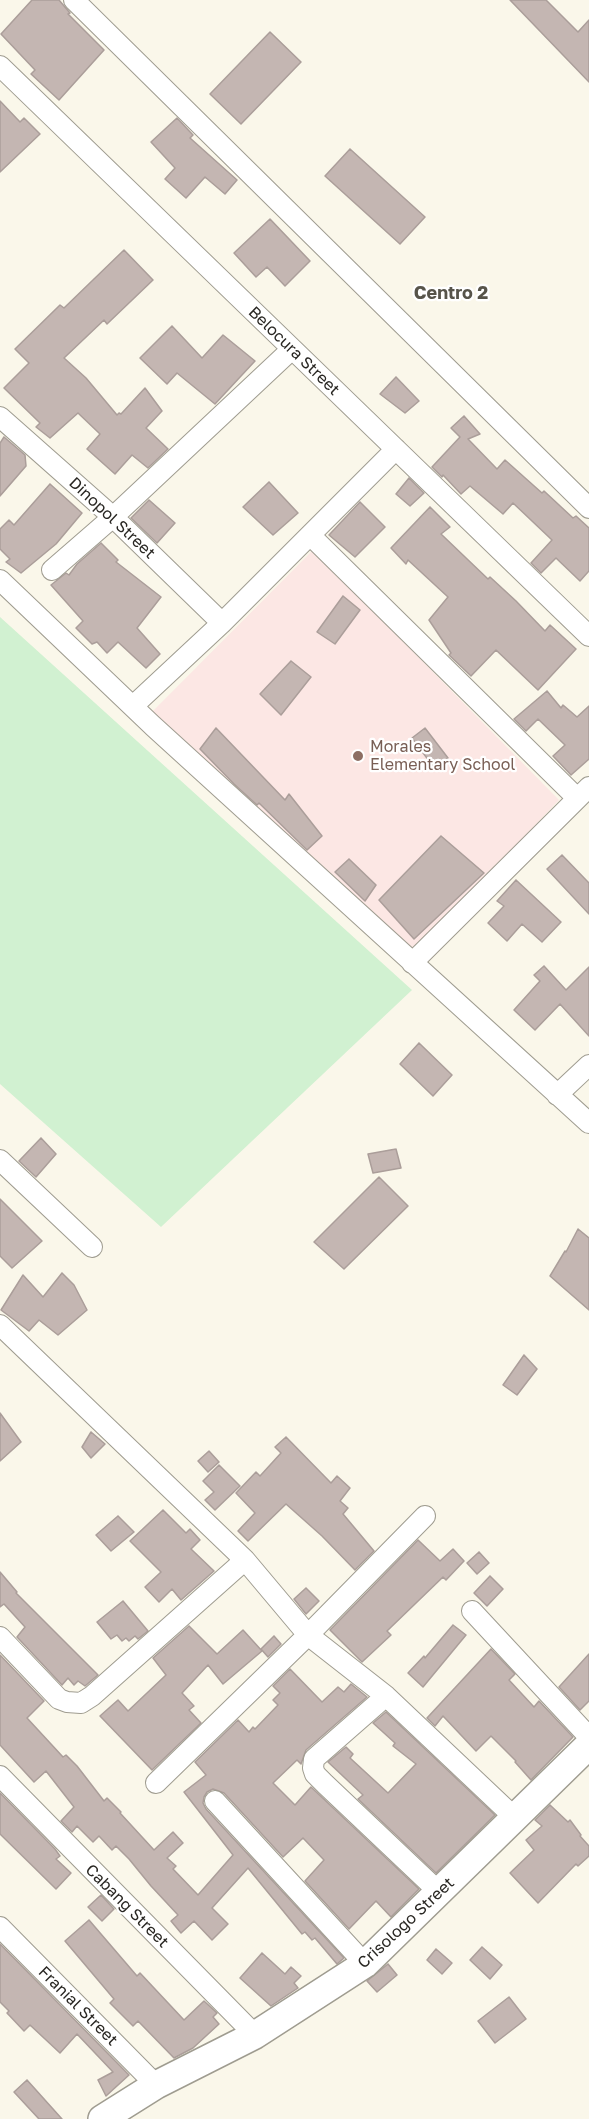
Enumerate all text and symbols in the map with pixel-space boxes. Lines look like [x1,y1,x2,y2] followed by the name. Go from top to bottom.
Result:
[414,282,488,304] district label: Centro 2
[244,303,344,399] street label: Belocura Street
[65,473,159,563] street label: Dinopol Street
[370,737,515,775] place label: Morales Elementary School
[351,749,365,763] marker: Morales Elementary School
[81,1860,173,1952] street label: Cabang Street
[354,1873,458,1973] street label: Crisologo Street
[34,1962,122,2050] street label: Franial Street

